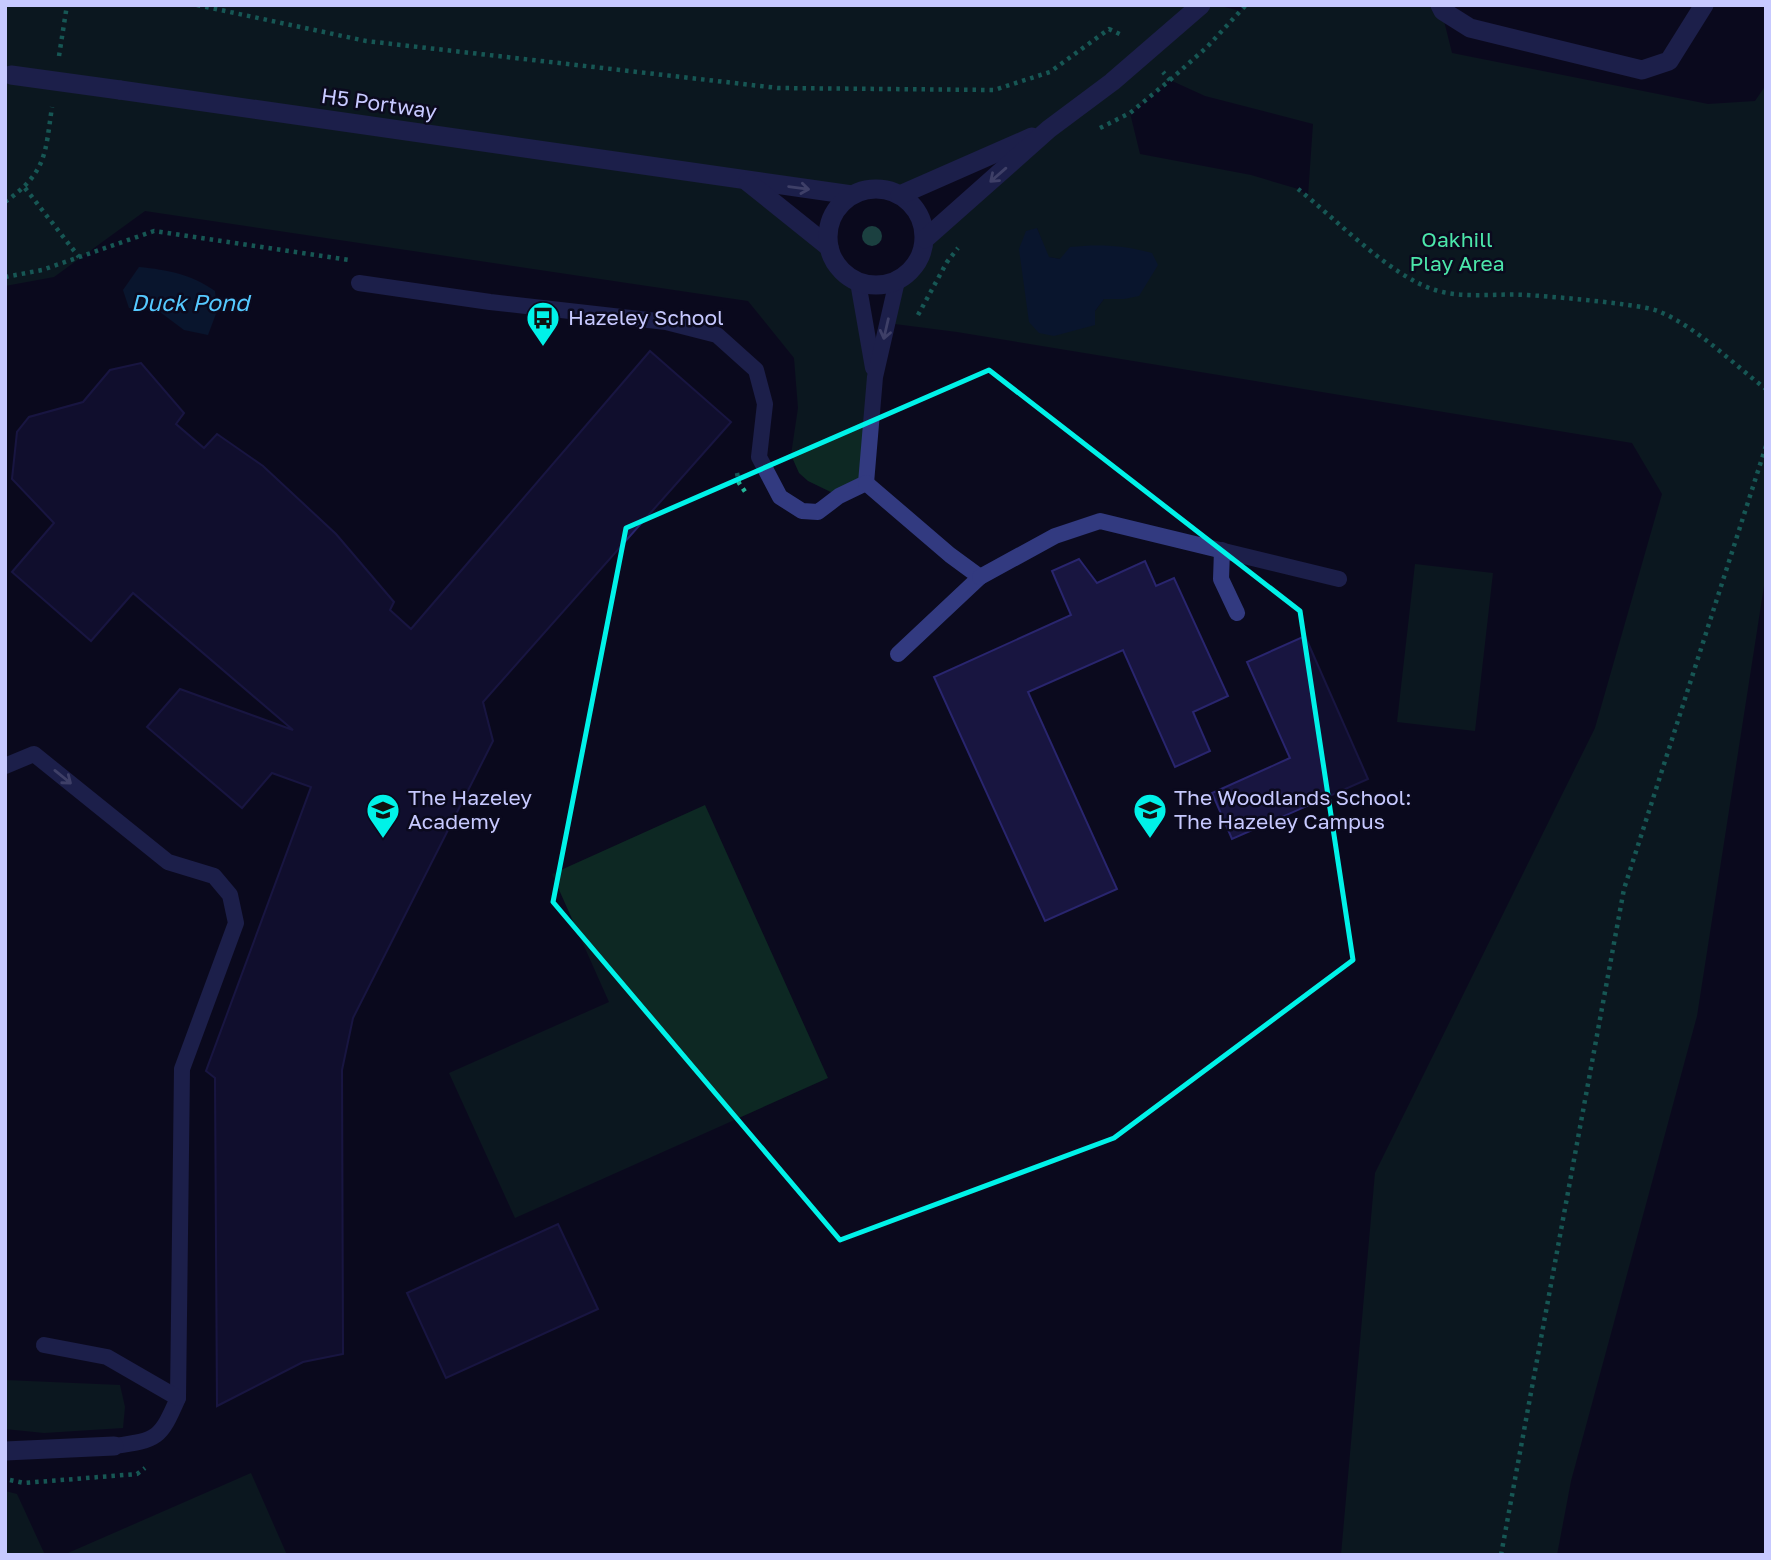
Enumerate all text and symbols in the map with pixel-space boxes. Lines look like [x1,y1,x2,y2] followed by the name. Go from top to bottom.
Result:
[320,82,439,124] street label: H5 Portway
[990,166,1007,183] one-way arrow
[787,181,810,194] one-way arrow
[1409,226,1505,276] park label: Oakhill Play Area
[131,288,252,316] water label: Duck Pond
[524,299,562,348] bus stop icon: Hazeley School
[568,304,724,330] place label: Hazeley School
[878,317,892,340] one-way arrow
[53,769,71,784] one-way arrow
[408,784,532,834] place label: The Hazeley Academy
[1174,784,1412,834] place label: The Woodlands School: The Hazeley Campus
[364,791,402,840] school or university icon: The Hazeley Academy
[1131,791,1169,840] school or university icon: The Woodlands School: The Hazeley Campus

